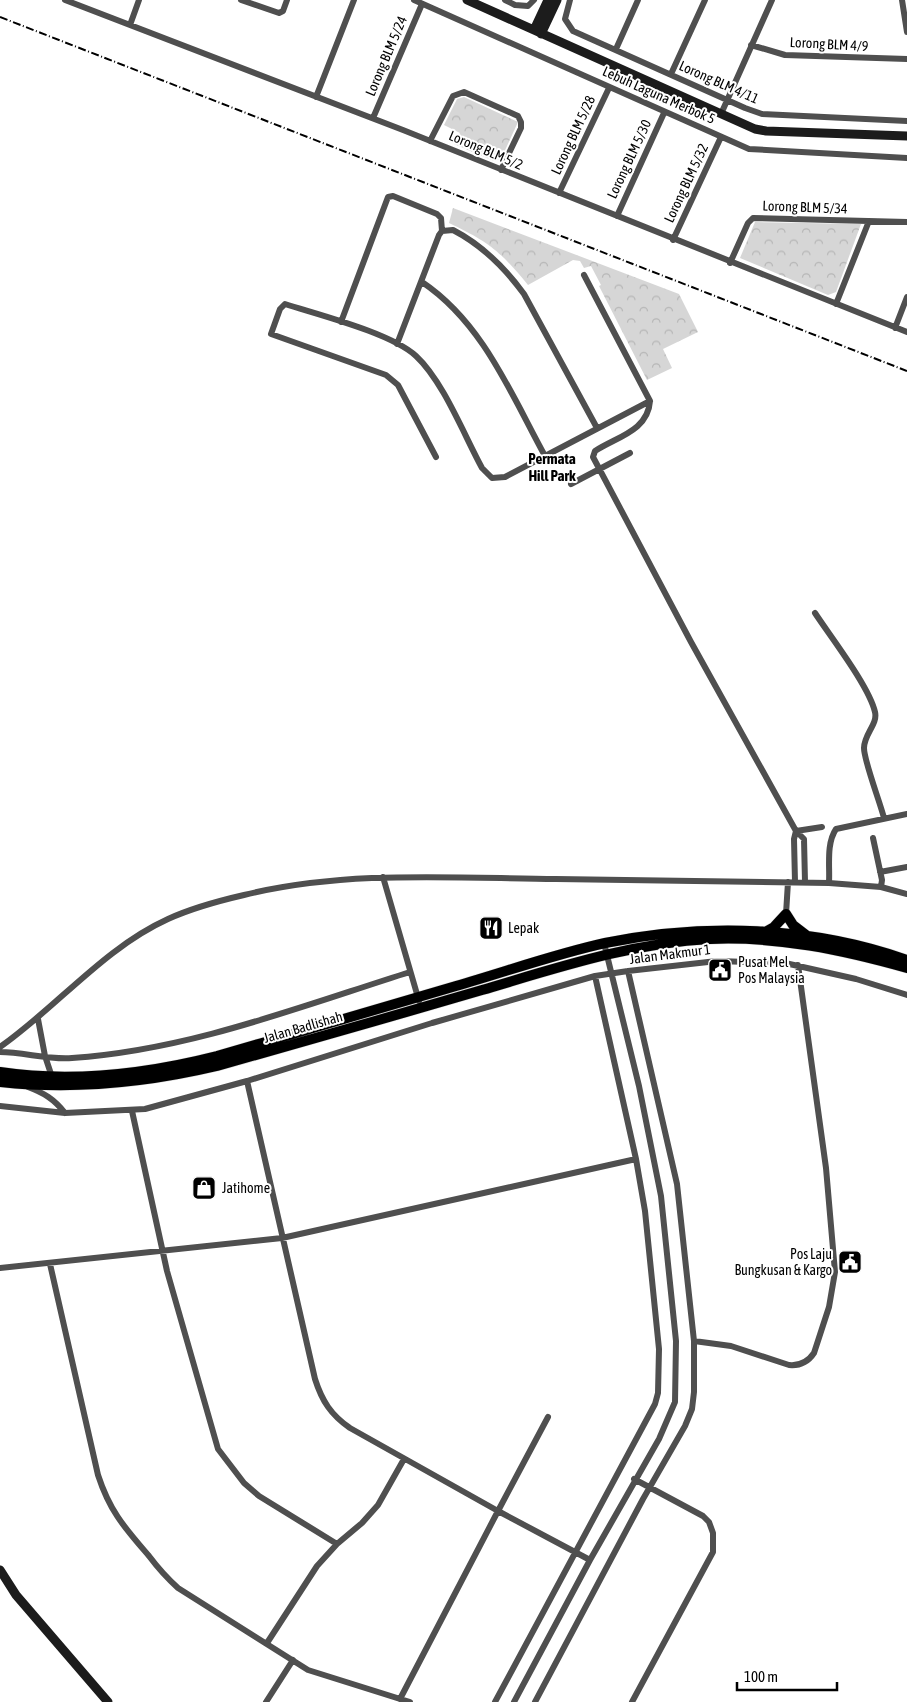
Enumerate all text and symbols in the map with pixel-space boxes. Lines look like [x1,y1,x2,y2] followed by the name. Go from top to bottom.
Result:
[362,13,410,98] street label: Lorong BLM 5/24
[789,34,869,54] street label: Lorong BLM 4/9
[677,57,761,107] street label: Lorong BLM 4/11
[600,63,718,127] street label: Lebuh Laguna Merbok 5
[548,93,598,177] street label: Lorong BLM 5/28
[604,117,654,201] street label: Lorong BLM 5/30
[447,127,525,173] street label: Lorong BLM 5/2
[661,141,711,225] street label: Lorong BLM 5/32
[762,198,848,216] street label: Lorong BLM 5/34
[528,450,576,484] district label: Permata Hill Park
[478,915,504,941] restaurant icon: Lepak
[508,920,539,936] place label: Lepak
[629,941,711,967] street label: Jalan Makmur 1
[738,954,805,986] place label: Pusat Mel Pos Malaysia
[707,957,733,983] public building icon: Pusat Mel Pos Malaysia
[262,1008,344,1046] street label: Jalan Badlishah
[191,1175,217,1201] shop icon: Jatihome
[222,1180,270,1196] place label: Jatihome
[734,1246,832,1278] place label: Pos Laju Bungkusan & Kargo
[837,1249,863,1275] public building icon: Pos Laju Bungkusan & Kargo
[737,1660,837,1692] scale bar
[744,1668,778,1685] text: 100 m

